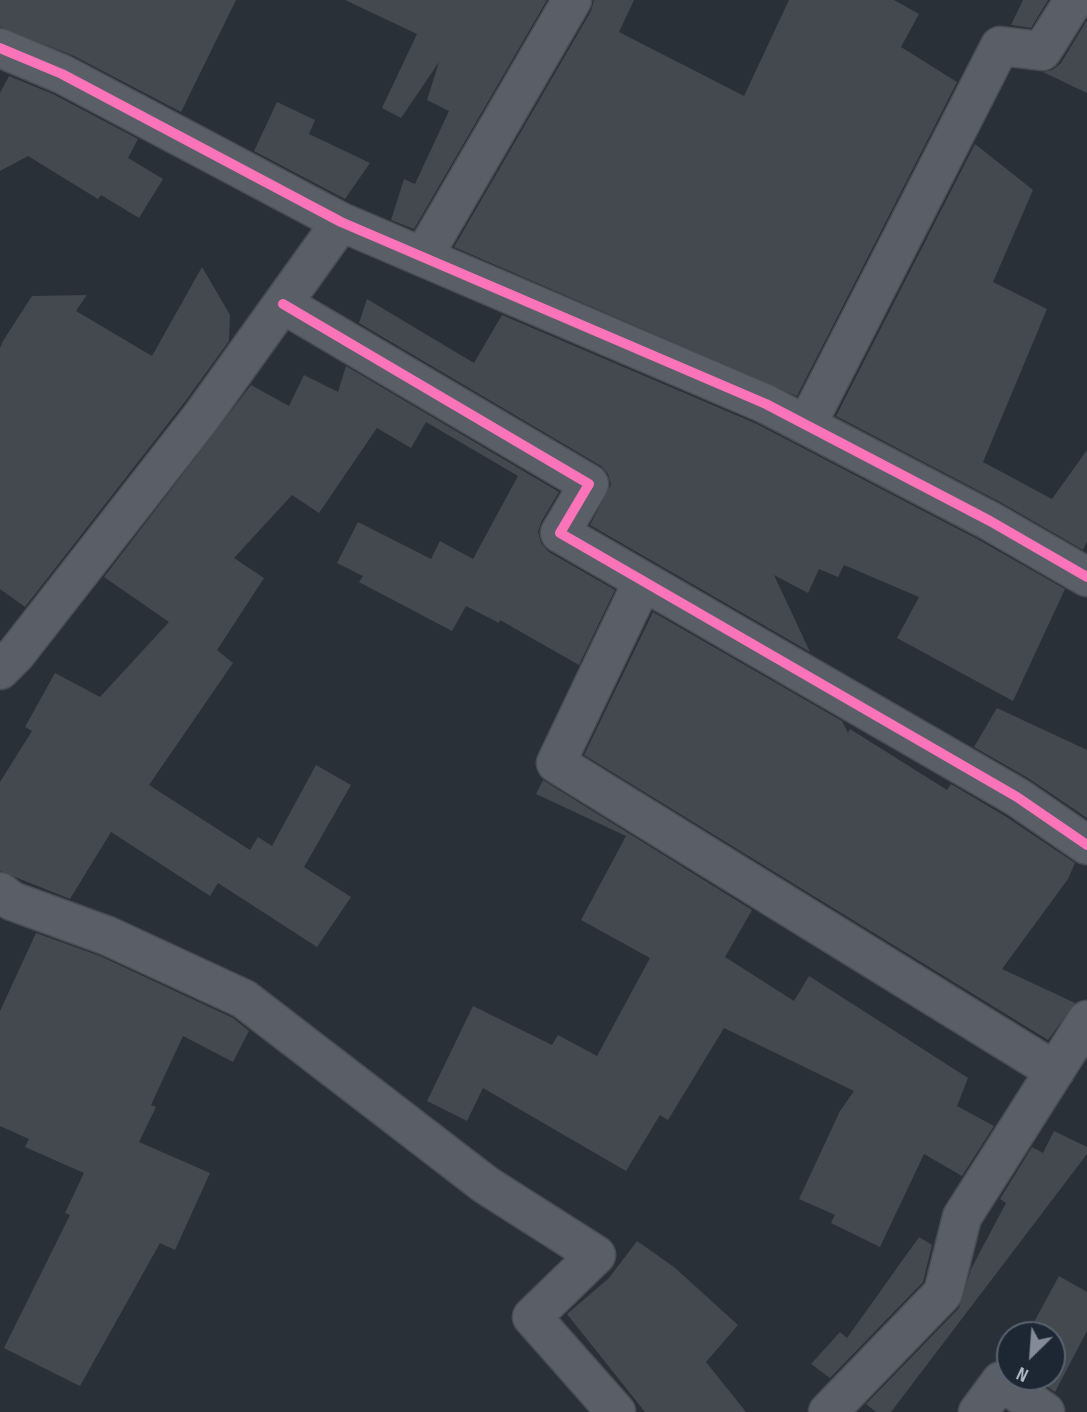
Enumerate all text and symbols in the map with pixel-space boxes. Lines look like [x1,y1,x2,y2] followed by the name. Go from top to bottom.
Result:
[996,1321,1066,1391] north arrow
[1013,1361,1032,1386] text: N

